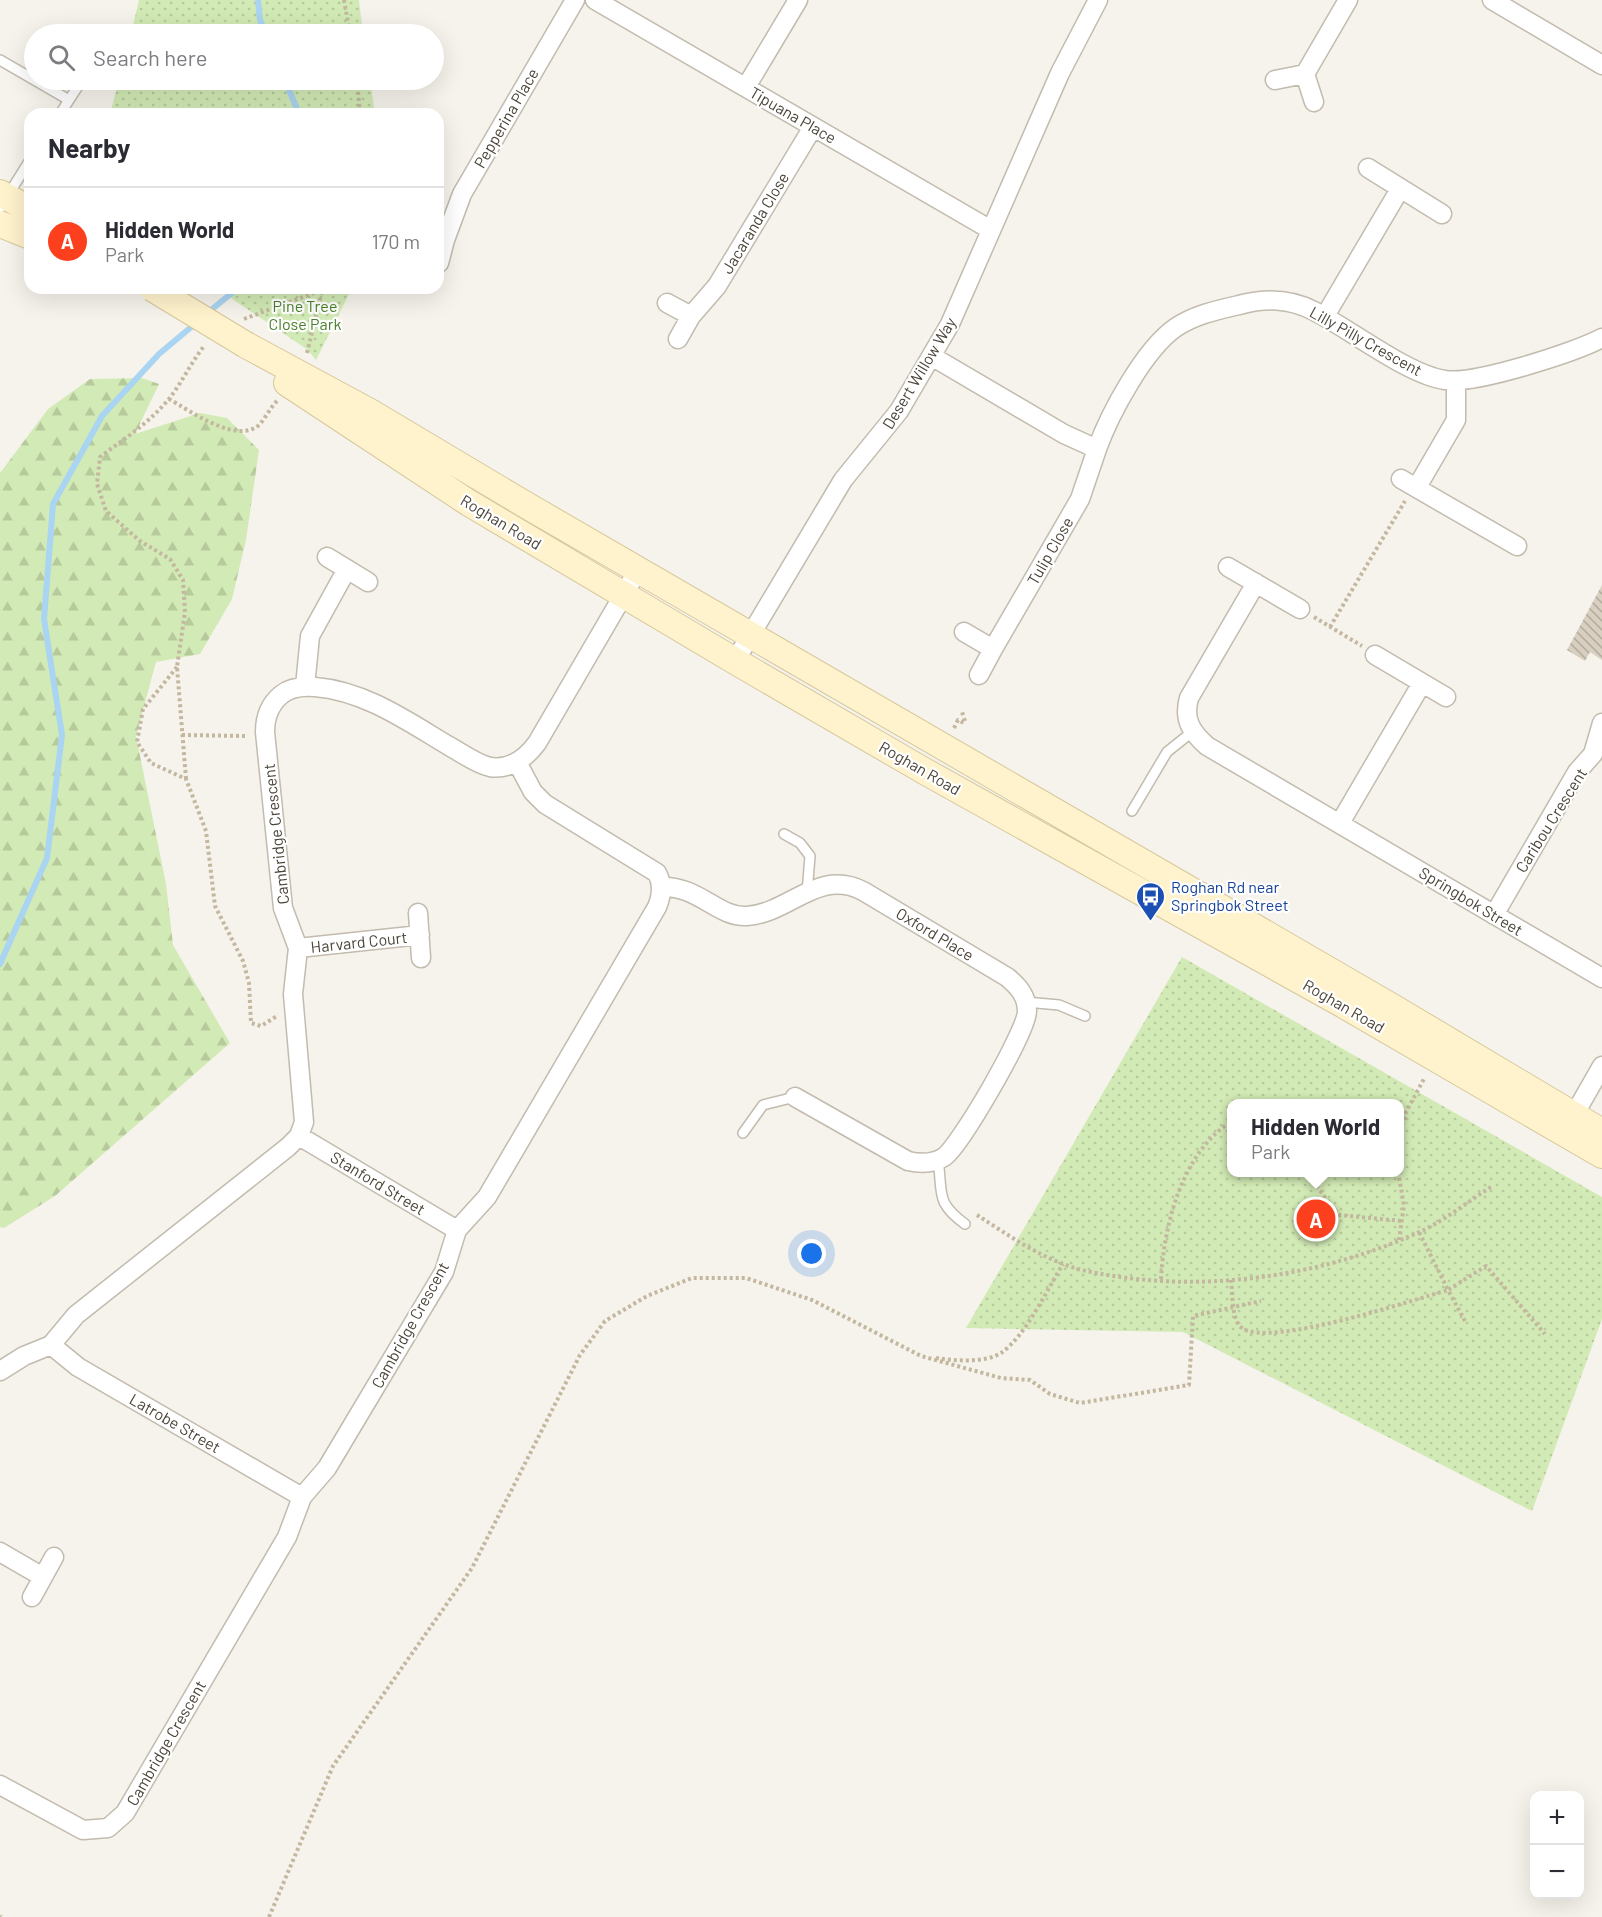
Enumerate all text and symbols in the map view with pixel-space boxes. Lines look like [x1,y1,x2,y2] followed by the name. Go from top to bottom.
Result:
[24,24,444,90] search box
[45,41,78,74] icon: search
[93,44,207,70] text: Search here
[469,65,542,171] street label: Pepperina Place
[747,82,840,147] street label: Tipuana Place
[48,132,130,163] text: Nearby
[717,169,792,277] street label: Jacaranda Close
[105,216,234,242] text: Hidden World
[61,229,74,253] text: A
[372,229,420,253] text: 170 m
[105,242,144,266] text: Park
[269,296,341,333] park label: Pine Tree Close Park
[1307,302,1426,379] street label: Lilly Pilly Crescent
[878,313,960,432] street label: Desert Willow Way
[457,490,545,553] street label: Roghan Road
[1023,513,1077,588] street label: Tulip Close
[876,737,964,799] street label: Roghan Road
[259,763,292,905] street label: Cambridge Crescent
[1511,764,1590,875] street label: Caribou Crescent
[1416,862,1527,939] street label: Springbok Street
[1171,877,1289,914] place label: Roghan Rd near Springbok Street
[1134,880,1166,922] bus stop icon: Roghan Rd near Springbok Street
[893,903,977,964] street label: Oxford Place
[310,927,408,956] street label: Harvard Court
[1300,975,1388,1037] street label: Roghan Road
[1227,1099,1404,1177] popup
[1251,1113,1380,1139] text: Hidden World
[1251,1139,1290,1163] text: Park
[328,1147,429,1218] street label: Stanford Street
[1296,1196,1336,1242] pin: A
[797,1239,826,1268] your location
[367,1258,452,1391] street label: Cambridge Crescent
[127,1389,224,1456] street label: Latrobe Street
[122,1677,209,1809] street label: Cambridge Crescent
[1530,1791,1584,1899] map controls
[1530,1791,1584,1845] button: +
[1530,1845,1584,1899] button: −

